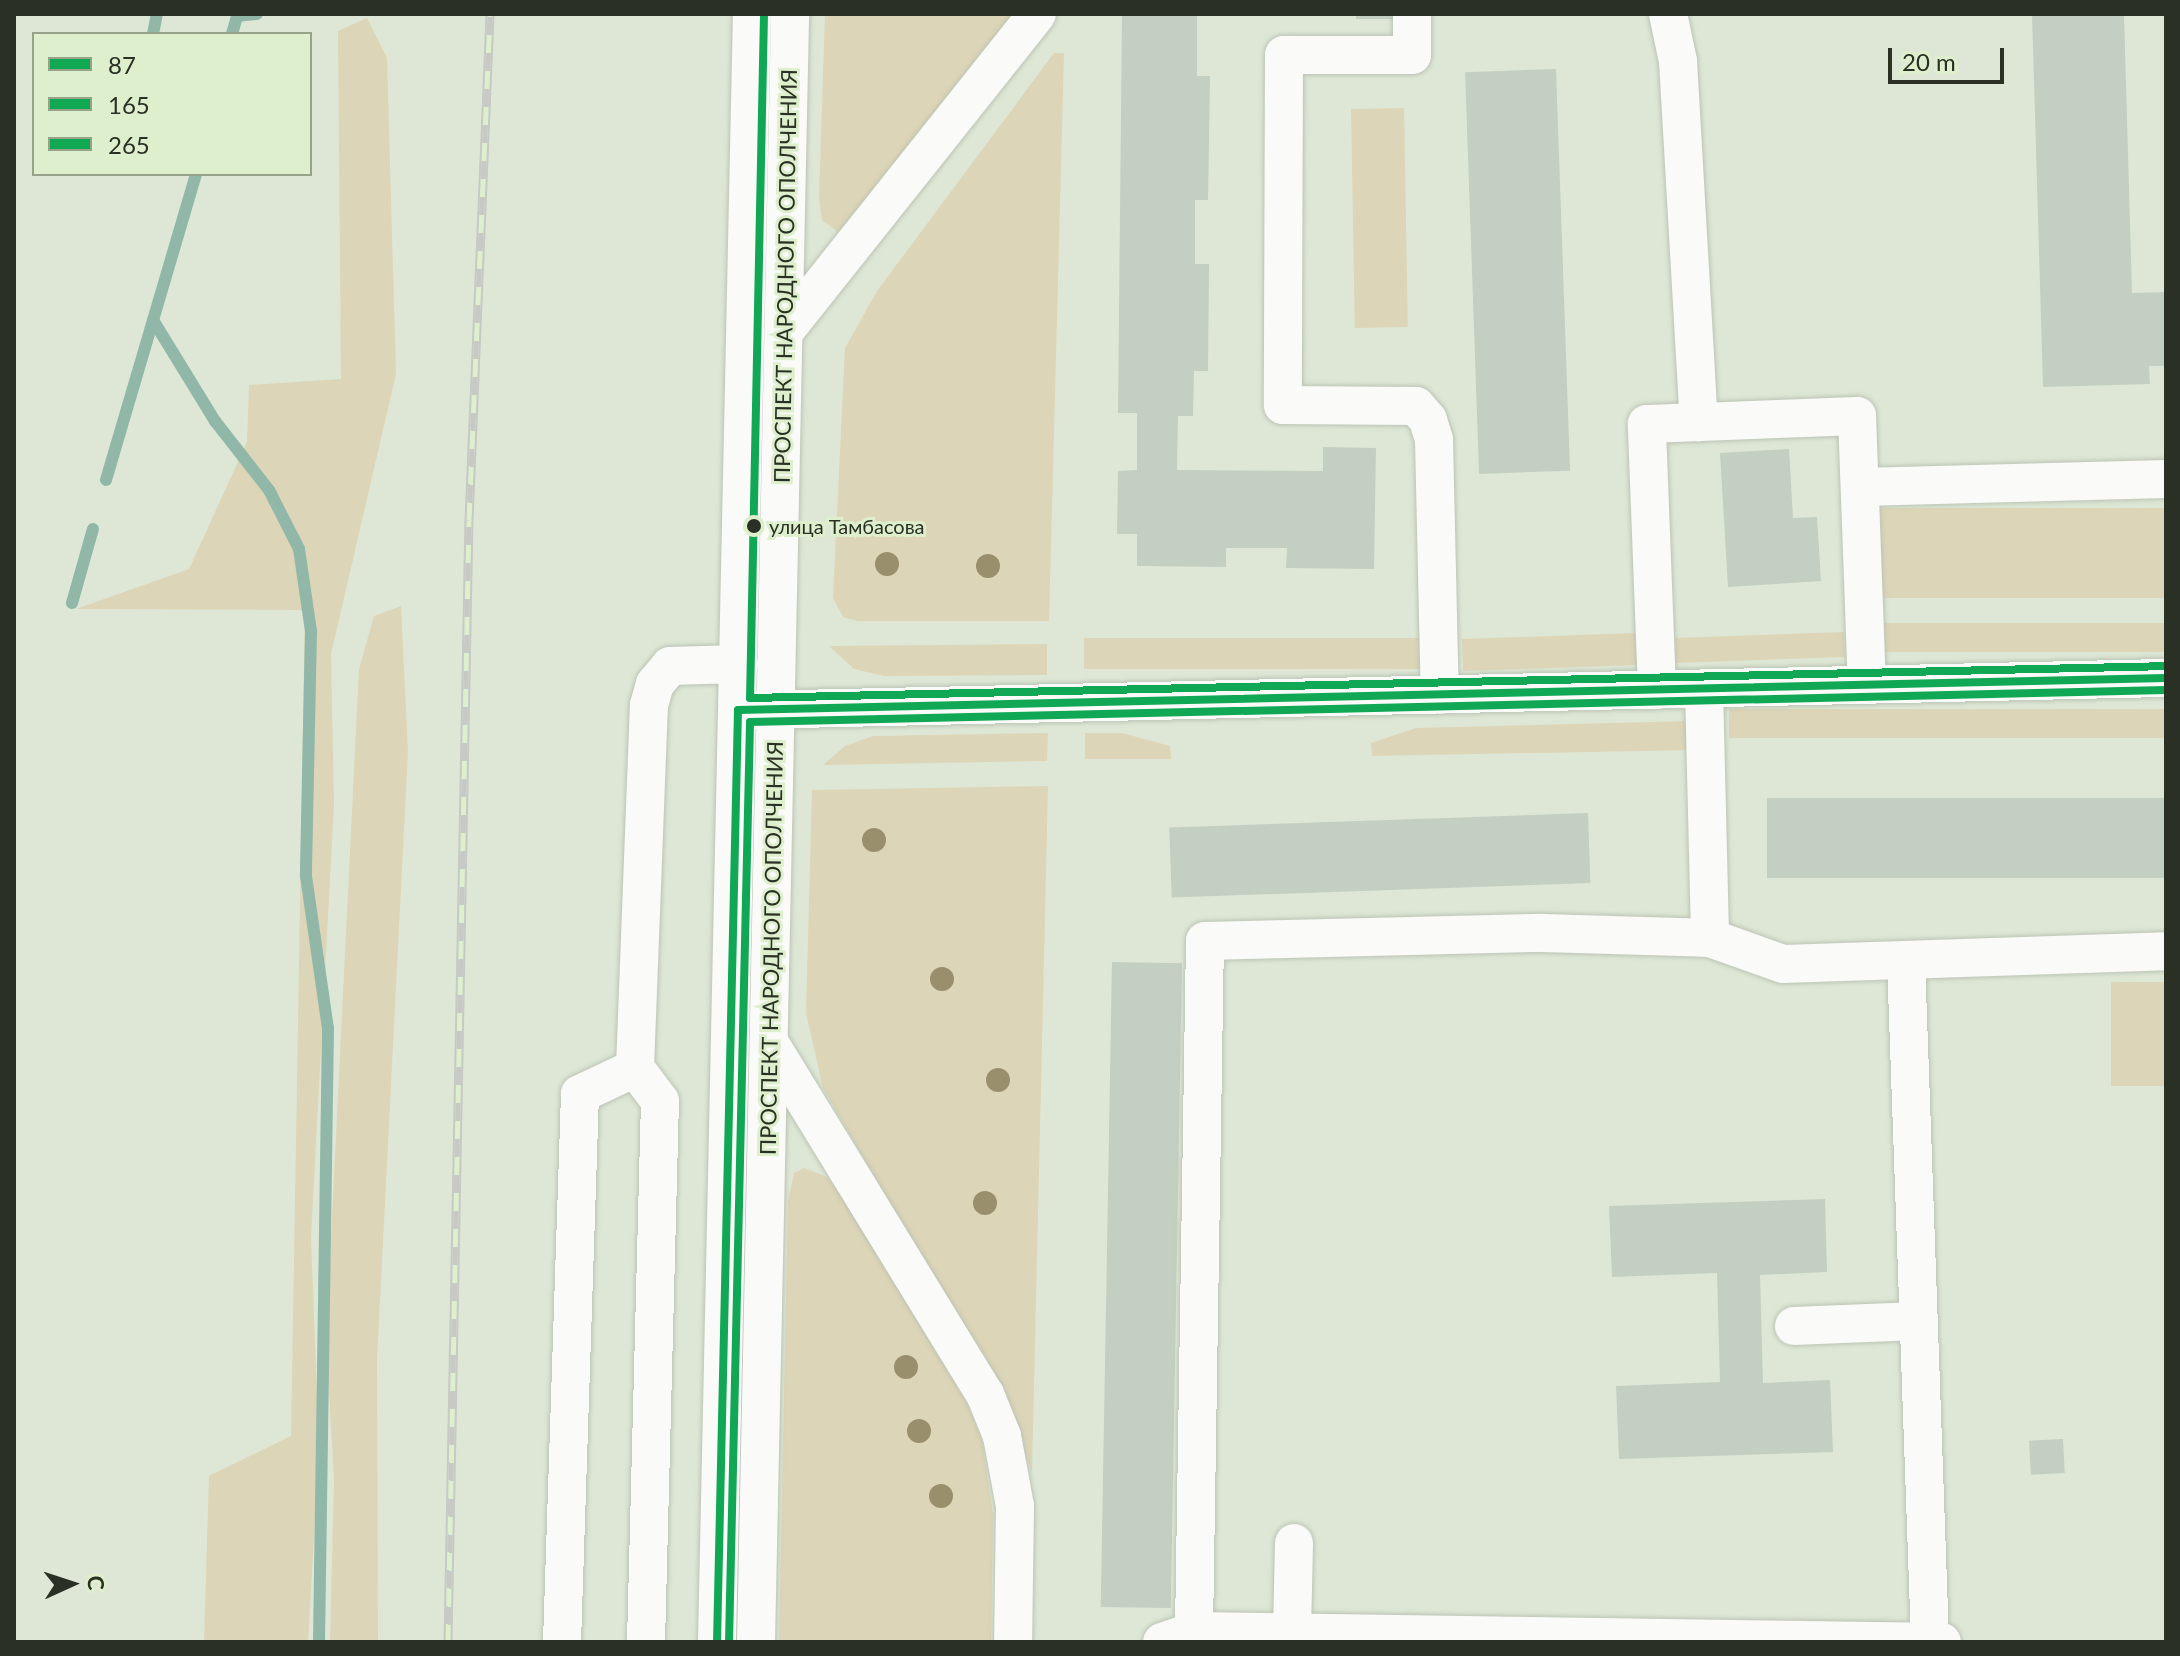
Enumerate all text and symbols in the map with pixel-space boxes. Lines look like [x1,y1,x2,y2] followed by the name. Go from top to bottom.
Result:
[32,32,312,176] legend
[1892,32,2008,82] scale bar
[1902,47,1956,76] text: 20 m
[108,50,136,79] text: 87
[768,69,802,483] street label: ПРОСПЕКТ НАРОДНОГО ОПОЛЧЕНИЯ
[108,90,150,119] text: 165
[108,130,150,159] text: 265
[769,514,925,538] place label: улица Тамбасова
[746,518,762,534] marker: улица Тамбасова
[754,741,788,1155] street label: ПРОСПЕКТ НАРОДНОГО ОПОЛЧЕНИЯ
[32,1544,112,1624] north arrow
[83,1575,110,1591] text: С

